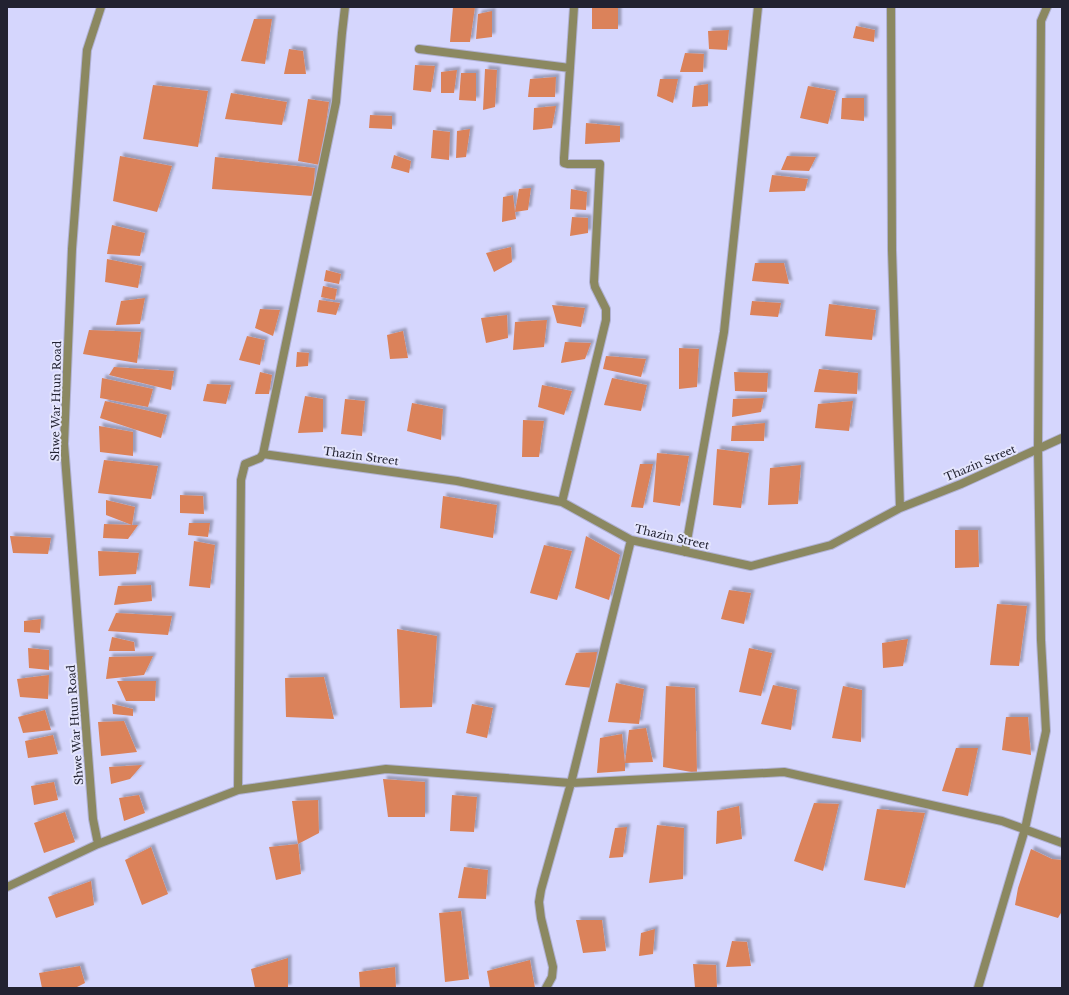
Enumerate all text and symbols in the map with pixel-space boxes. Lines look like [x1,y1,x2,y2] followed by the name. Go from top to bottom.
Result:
[48,340,64,461] street label: Shwe War Htun Road
[942,441,1019,484] street label: Thazin Street
[322,444,401,468] street label: Thazin Street
[633,522,712,553] street label: Thazin Street
[64,664,86,786] street label: Shwe War Htun Road

